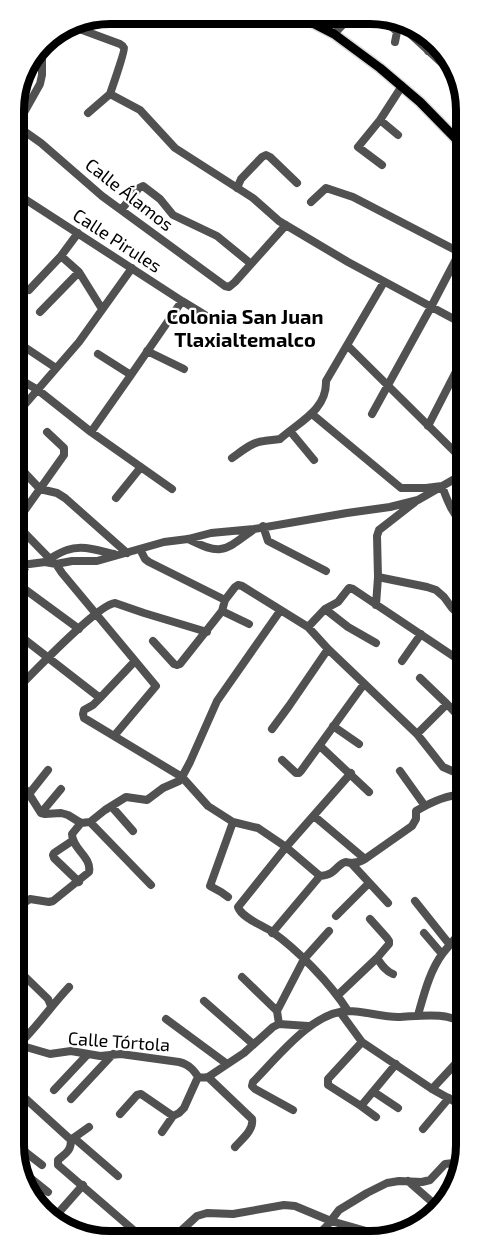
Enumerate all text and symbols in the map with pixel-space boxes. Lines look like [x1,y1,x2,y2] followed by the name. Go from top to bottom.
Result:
[81,153,178,235] street label: Calle Álamos
[69,203,166,277] street label: Calle Pirules
[167,304,323,351] district label: Colonia San Juan Tlaxialtemalco
[67,1026,171,1056] street label: Calle Tórtola

